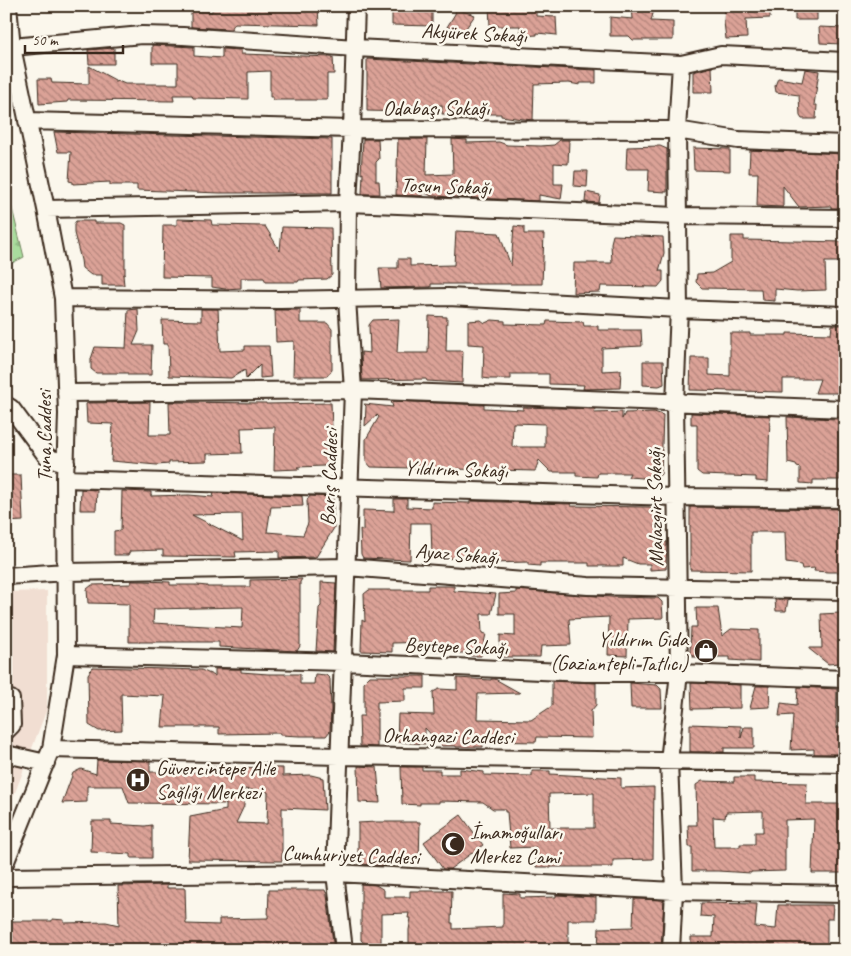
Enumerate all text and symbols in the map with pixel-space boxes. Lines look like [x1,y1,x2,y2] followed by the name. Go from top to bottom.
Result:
[421,17,528,49] street label: Akyürek Sokağı
[25,22,122,54] scale bar
[32,31,59,50] text: 50 m
[383,95,490,121] street label: Odabaşı Sokağı
[400,171,493,201] street label: Tosun Sokağı
[31,387,57,482] street label: Tuna Caddesi
[314,425,344,526] street label: Barış Caddesi
[641,446,669,567] street label: Malazgirt Sokağı
[404,454,509,484] street label: Yıldırım Sokağı
[414,537,501,571] street label: Ayaz Sokağı
[550,626,690,676] place label: Yıldırım Gıda (Gaziantepli Tatlıcı)
[404,631,509,661] street label: Beytepe Sokağı
[693,638,719,664] shop icon: Yıldırım Gıda (Gaziantepli Tatlıcı)
[382,722,517,750] street label: Orhangazi Caddesi
[156,755,276,805] place label: Güvercintepe Aile Sağlığı Merkezi
[125,767,151,793] hospital icon: Güvercintepe Aile Sağlığı Merkezi
[470,819,563,869] place label: İmamoğulları Merkez Cami
[440,831,466,857] mosque icon: İmamoğulları Merkez Cami
[282,840,423,870] street label: Cumhuriyet Caddesi

